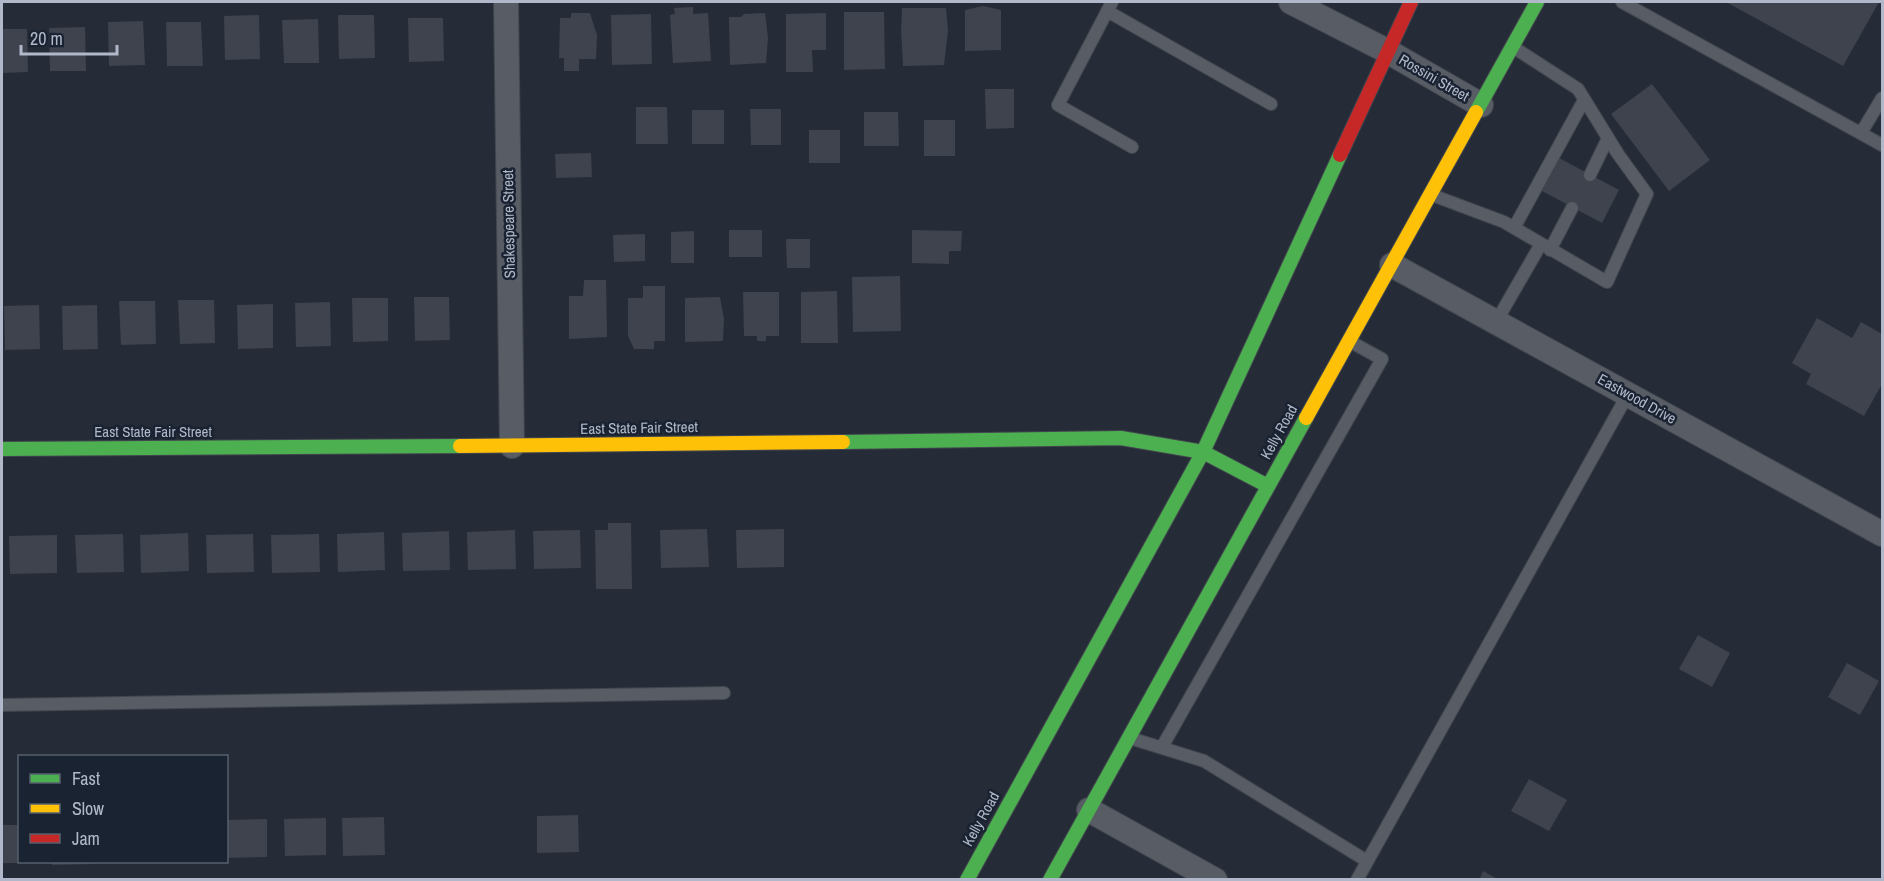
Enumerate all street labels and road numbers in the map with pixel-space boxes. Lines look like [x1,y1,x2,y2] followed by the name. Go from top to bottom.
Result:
[1395,49,1474,106] street label: Rossini Street
[497,169,520,279] street label: Shakespeare Street
[1594,368,1680,429] street label: Eastwood Drive
[1255,401,1302,463] street label: Kelly Road
[580,416,699,439] street label: East State Fair Street
[94,421,212,442] street label: East State Fair Street
[957,788,1004,850] street label: Kelly Road

